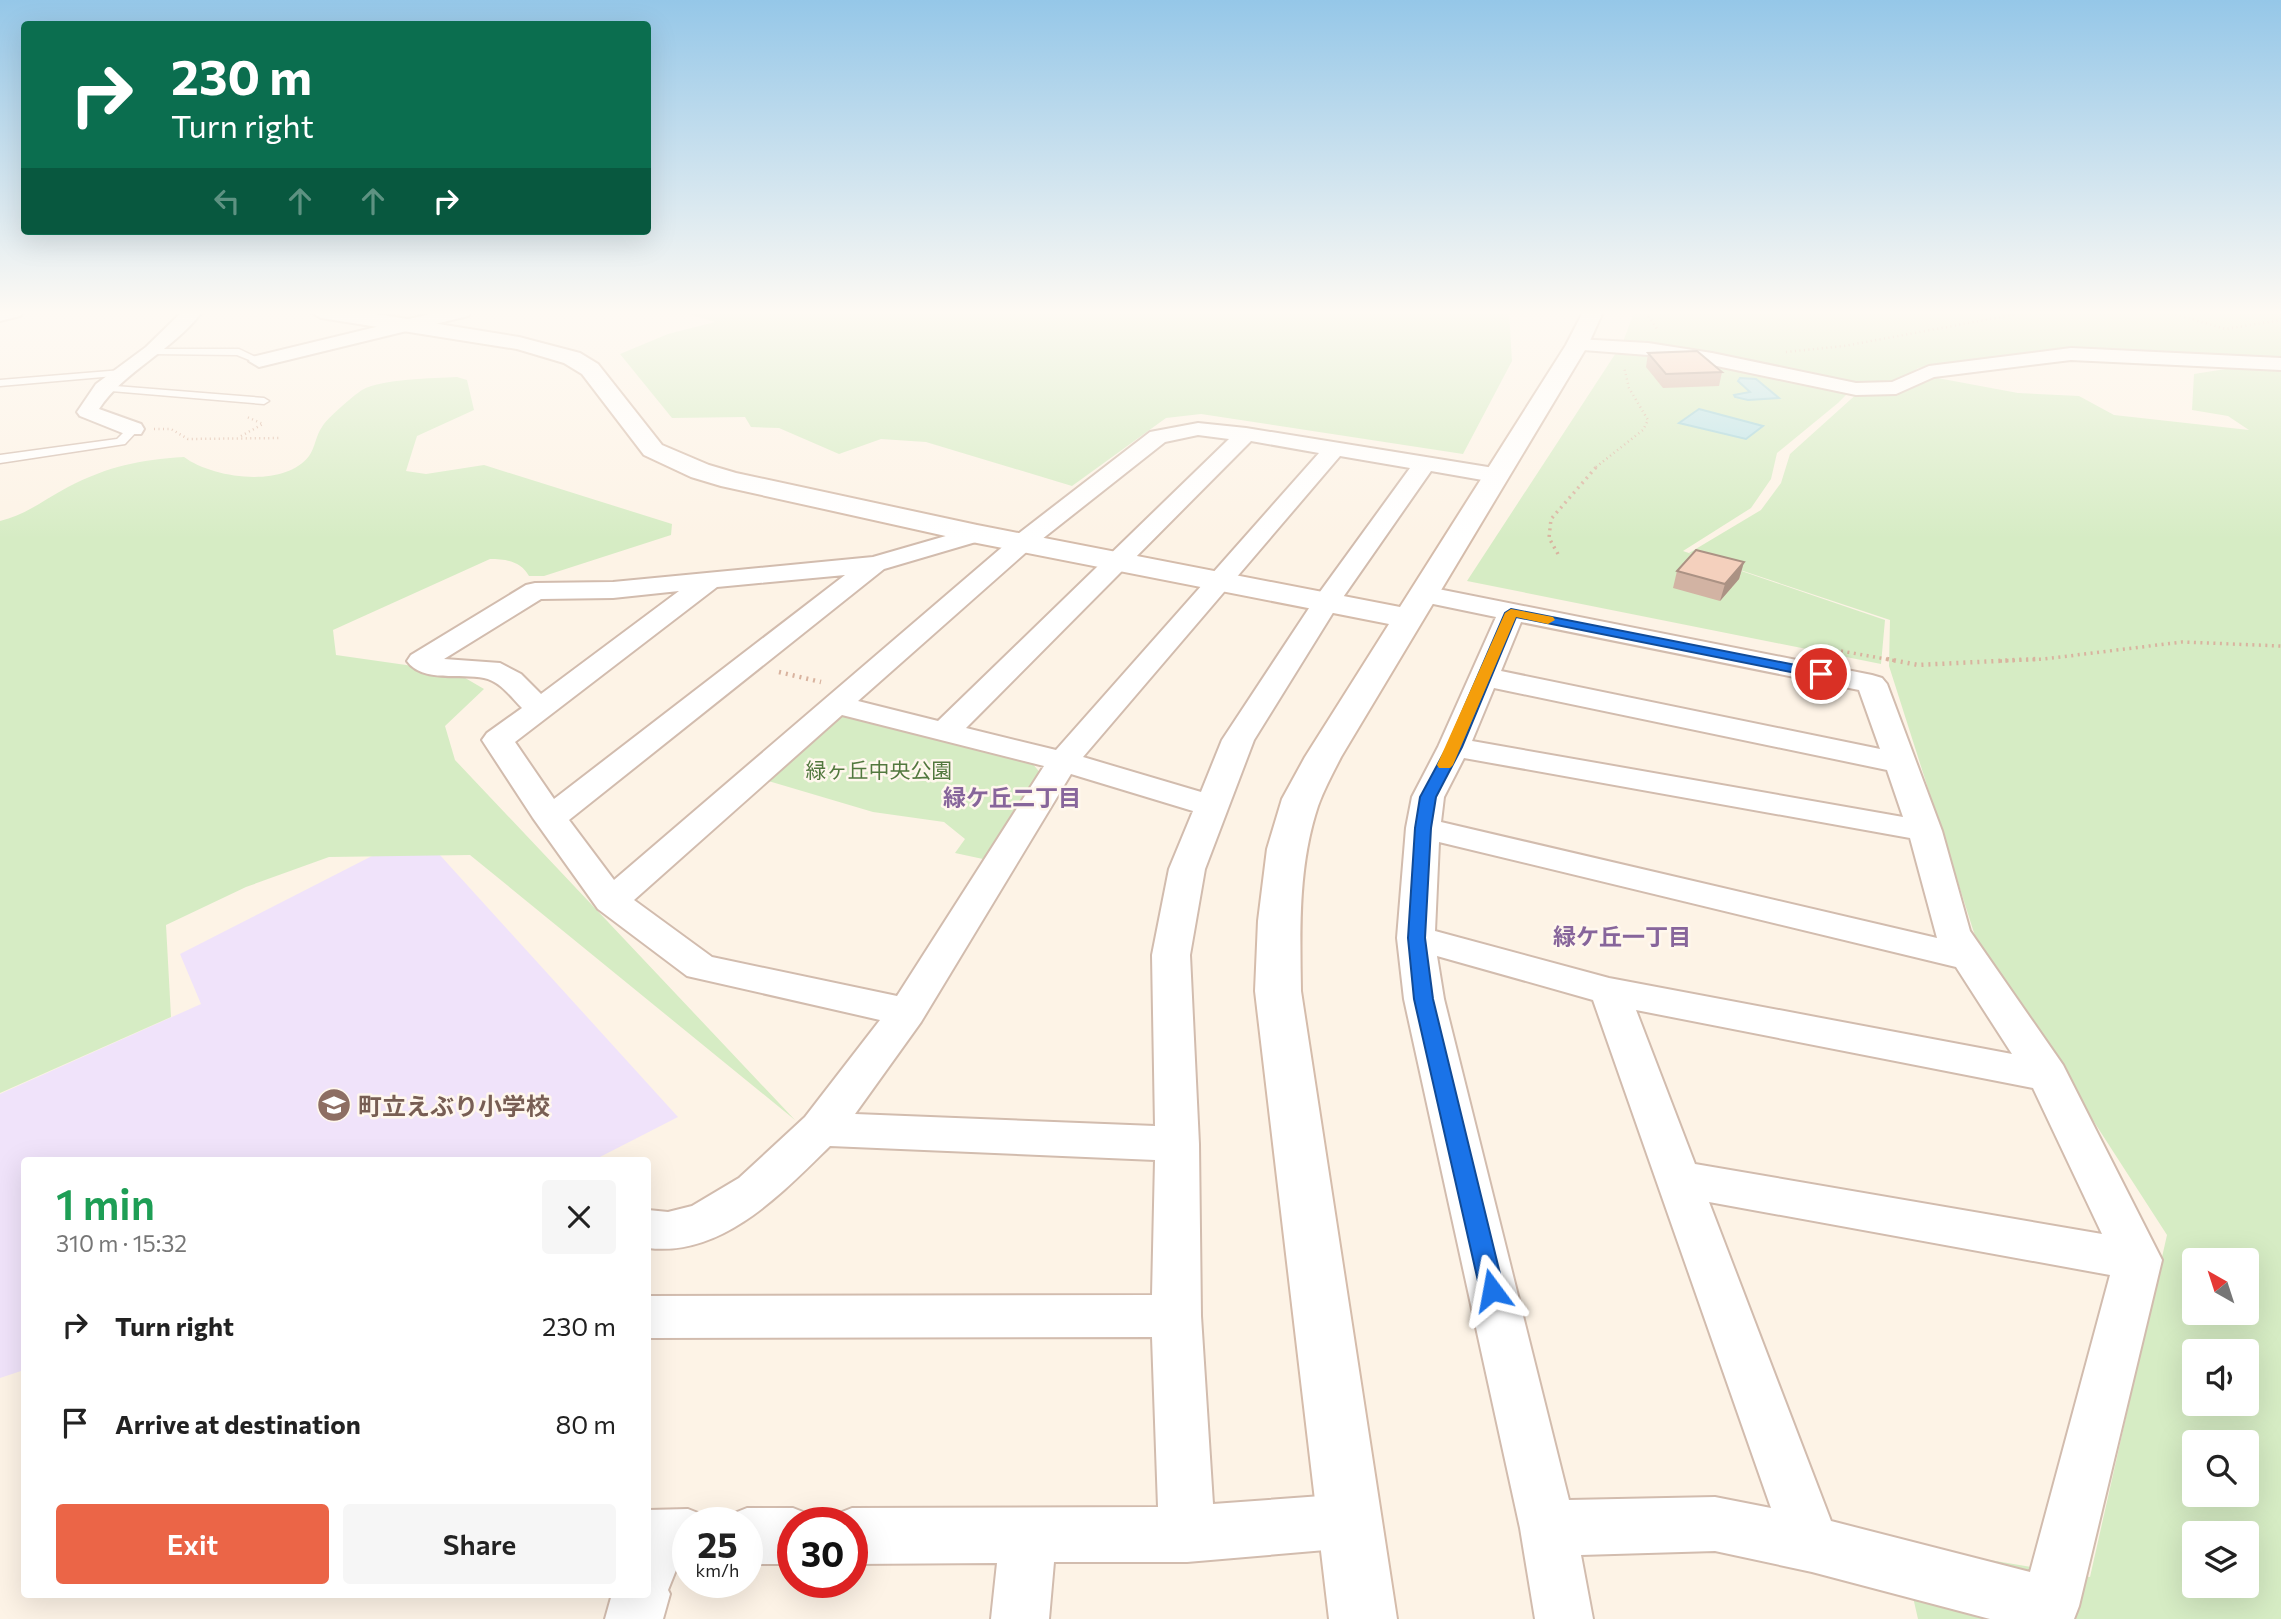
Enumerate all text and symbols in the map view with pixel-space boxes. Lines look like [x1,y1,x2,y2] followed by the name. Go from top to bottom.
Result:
[171,45,312,105] text: 230 m
[56,49,147,140] icon: right
[171,105,314,145] text: Turn right
[208,182,246,220] icon: left
[281,182,319,220] icon: ahead
[354,182,392,220] icon: ahead
[427,182,465,220] icon: right
[1791,644,1851,704] pin
[1802,655,1840,693] icon: arrive
[806,757,953,782] park label: 緑ヶ丘中央公園
[943,783,1081,811] district label: 緑ケ丘二丁目
[1553,922,1691,950] district label: 緑ケ丘一丁目
[315,1086,353,1124] school or university icon: 町立えぶり小学校
[358,1091,550,1120] place label: 町立えぶり小学校
[56,1177,155,1229] text: 1 min
[542,1180,616,1254] button: close
[56,1229,187,1257] text: 310 m · 15:32
[2182,1248,2259,1325] north arrow
[2182,1248,2259,1598] map controls
[1455,1253,1529,1327] position arrow
[56,1306,94,1344] icon: right
[115,1310,234,1341] text: Turn right
[542,1310,616,1341] text: 230 m
[2182,1339,2259,1416] button: sound
[56,1404,94,1442] icon: arrive
[115,1408,361,1439] text: Arrive at destination
[556,1408,616,1439] text: 80 m
[2182,1430,2259,1507] button: search
[56,1504,329,1584] button: Exit
[343,1504,616,1584] button: Share
[777,1507,868,1598] speed limit sign: 30
[2182,1521,2259,1598] button: layers
[697,1522,738,1565] text: 25
[696,1559,739,1581] text: km/h

